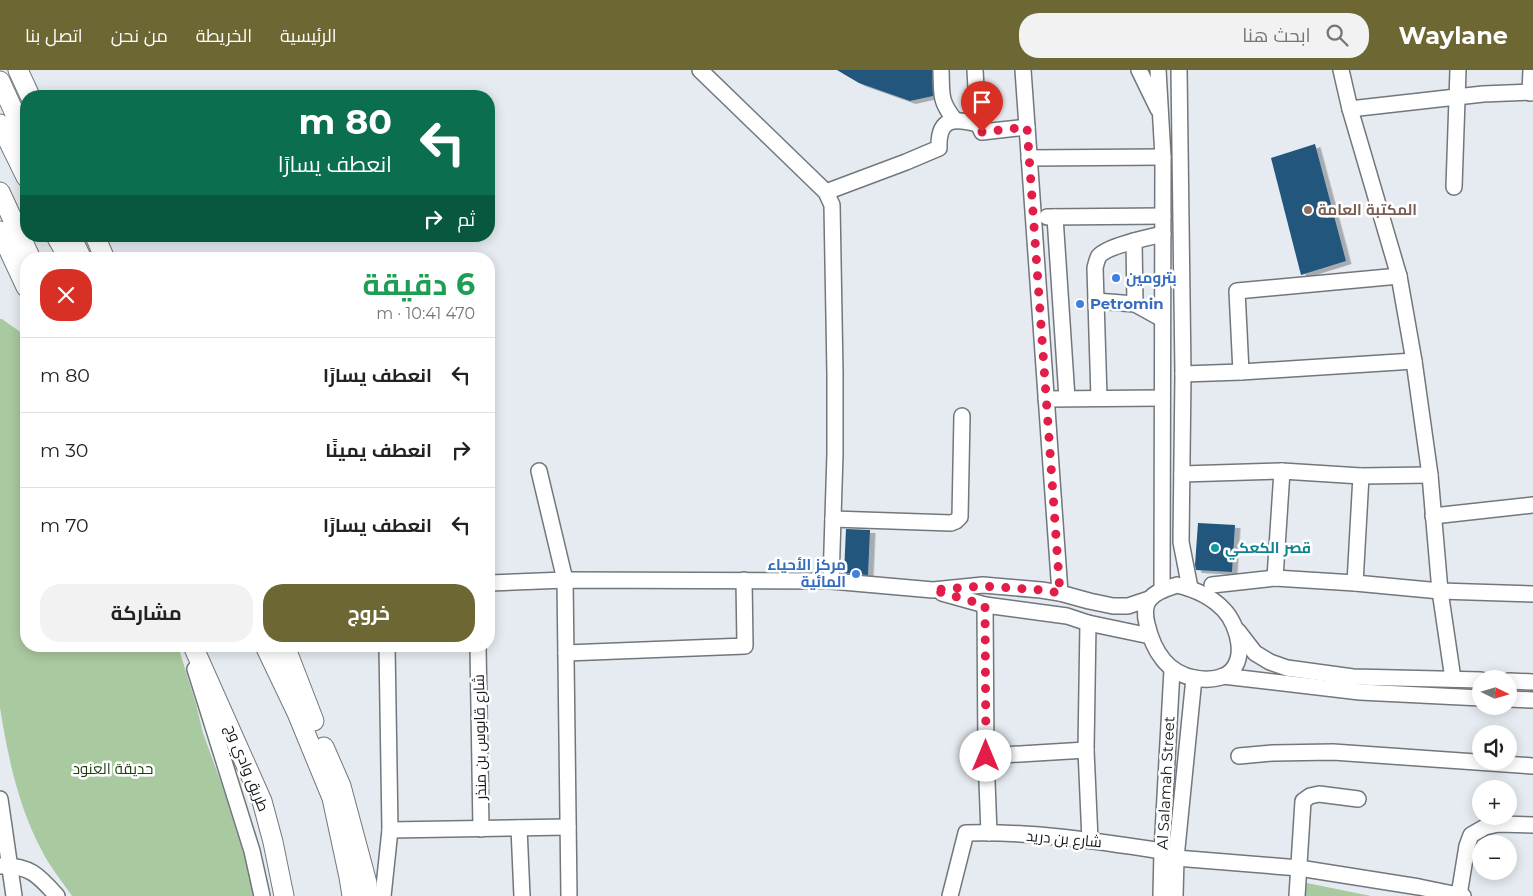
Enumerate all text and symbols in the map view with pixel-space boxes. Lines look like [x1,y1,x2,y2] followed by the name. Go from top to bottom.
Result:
[1019,13,1369,58] search box
[1323,21,1351,49] icon: search
[1399,21,1508,50] text: Waylane
[1242,24,1311,47] text: ابحث هنا
[25,25,83,47] text: اتصل بنا
[111,25,168,47] text: من نحن
[196,25,252,47] text: الخريطة
[280,25,336,47] text: الرئيسية
[961,81,1003,132] pin
[968,88,996,116] icon: arrive
[299,100,392,143] text: 80 m
[410,110,475,175] icon: left
[278,151,392,178] text: انعطف يسارًا
[1318,200,1417,219] place label: المكتبة العامة
[1302,204,1314,216] marker: المكتبة العامة
[419,205,447,233] icon: right
[457,208,475,231] text: ثم
[363,266,475,303] text: 6 دقيقة
[1126,268,1177,287] place label: بترومين
[40,269,92,321] button: close
[1110,272,1122,284] marker: بترومين
[1090,294,1164,313] place label: Petromin
[1074,298,1086,310] marker: Petromin
[376,304,475,323] text: 470 m · 10:41
[447,361,475,389] icon: left
[40,364,90,387] text: 80 m
[323,364,432,387] text: انعطف يسارًا
[447,436,475,464] icon: right
[40,439,88,462] text: 30 m
[325,439,432,462] text: انعطف يمينًا
[447,511,475,539] icon: left
[40,514,89,537] text: 70 m
[323,514,432,537] text: انعطف يسارًا
[1225,538,1311,560] place label: قصر الكعكي
[1209,542,1221,554] marker: قصر الكعكي
[767,555,846,591] place label: مركز الأحياء المائية
[850,568,862,580] marker: مركز الأحياء المائية
[40,584,253,642] button: مشاركة
[263,584,475,642] button: خروج
[1472,670,1518,715] north arrow
[1472,670,1517,880] map controls
[469,674,492,801] street label: شارع قابوس بن منذر
[1153,716,1178,850] street label: Al Salamah Street
[219,722,273,815] street label: طريق وادي وج
[1472,725,1517,770] button: sound
[959,729,1011,781] position arrow
[73,759,153,778] park label: حديقة العنود
[1472,780,1517,825] button: +
[1025,826,1103,853] street label: شارع بن دريد
[1472,835,1517,880] button: −

